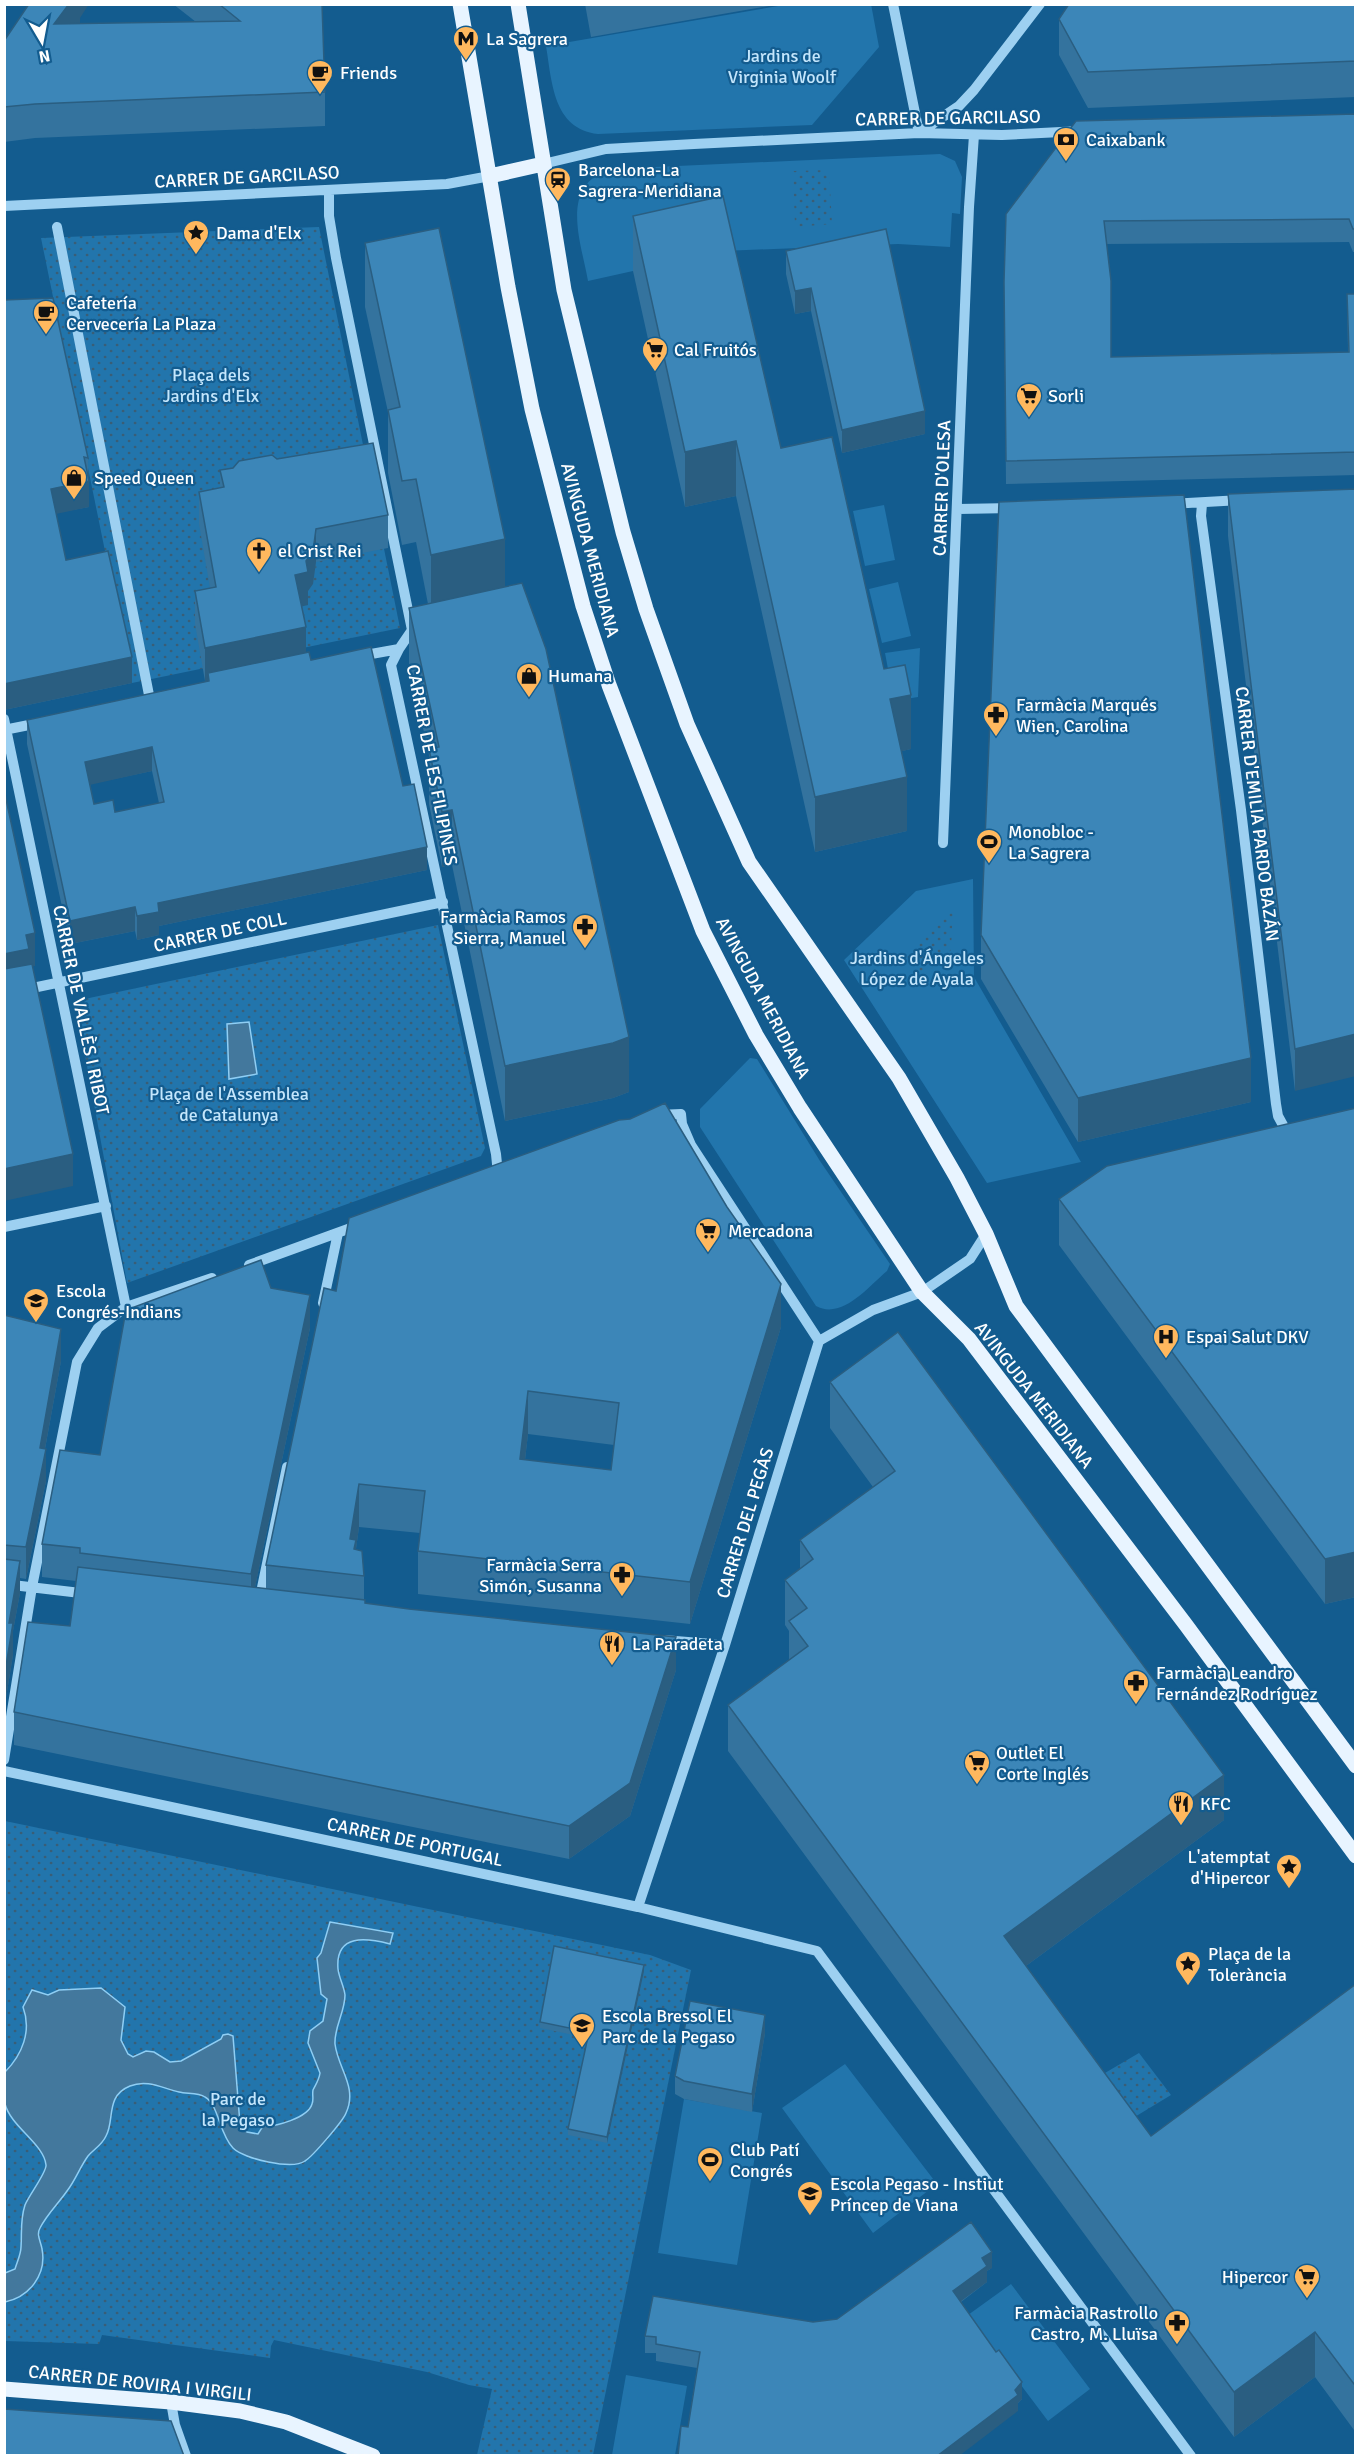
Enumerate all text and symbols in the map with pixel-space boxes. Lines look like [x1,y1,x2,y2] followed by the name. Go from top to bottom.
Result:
[12,12,72,72] north arrow
[451,24,481,62] metro station icon: La Sagrera
[486,28,568,50] place label: La Sagrera
[37,45,52,67] text: N
[728,45,837,88] park label: Jardins de Virginia Woolf
[305,58,335,96] cafe icon: Friends
[340,62,397,84] place label: Friends
[855,105,1041,131] street label: CARRER DE GARCILASO
[1051,125,1081,163] bank icon: Caixabank
[1086,129,1165,151] place label: Caixabank
[578,159,722,202] place label: Barcelona-La Sagrera-Meridiana
[154,161,340,193] street label: CARRER DE GARCILASO
[543,165,573,203] station icon: Barcelona-La Sagrera-Meridiana
[181,218,211,256] place icon: Dama d'Elx
[216,222,302,244] place label: Dama d'Elx
[66,292,216,335] place label: Cafetería Cervecería La Plaza
[31,298,61,336] cafe icon: Cafetería Cervecería La Plaza
[640,335,670,373] supermarket icon: Cal Fruitós
[674,339,757,361] place label: Cal Fruitós
[163,364,260,407] park label: Plaça dels Jardins d'Elx
[1014,381,1044,419] supermarket icon: Sorli
[1048,385,1084,407] place label: Sorli
[929,420,955,556] street label: CARRER D'OLESA
[556,460,624,640] street label: AVINGUDA MERIDIANA
[59,463,89,501] shop icon: Speed Queen
[94,467,194,489] place label: Speed Queen
[244,536,274,574] church icon: el Crist Rei
[278,540,362,562] place label: el Crist Rei
[514,661,544,699] shop icon: Humana
[402,662,462,868] street label: CARRER DE LES FILIPINES
[548,665,612,687] place label: Humana
[1230,685,1284,943] street label: CARRER D'EMILIA PARDO BAZÁN
[1016,694,1157,737] place label: Farmàcia Marqués Wien, Carolina
[981,700,1011,738] pharmacy icon: Farmàcia Marqués Wien, Carolina
[1008,821,1094,864] place label: Monobloc - La Sagrera
[974,827,1004,865] sports icon: Monobloc - La Sagrera
[48,903,114,1117] street label: CARRER DE VALLÈS I RIBOT
[440,906,566,949] place label: Farmàcia Ramos Sierra, Manuel
[152,907,288,957] street label: CARRER DE COLL
[570,912,600,950] pharmacy icon: Farmàcia Ramos Sierra, Manuel
[711,913,815,1083] street label: AVINGUDA MERIDIANA
[850,947,984,990] park label: Jardins d'Ángeles López de Ayala
[149,1083,309,1126] park label: Plaça de l'Assemblea de Catalunya
[693,1216,723,1254] supermarket icon: Mercadona
[728,1220,813,1242] place label: Mercadona
[56,1280,181,1323] place label: Escola Congrés-Indians
[21,1286,51,1324] school or university icon: Escola Congrés-Indians
[970,1317,1098,1473] street label: AVINGUDA MERIDIANA
[1151,1322,1181,1360] hospital icon: Espai Salut DKV
[1186,1326,1309,1348] place label: Espai Salut DKV
[712,1445,778,1601] street label: CARRER DEL PEGÀS
[479,1554,602,1597] place label: Farmàcia Serra Simón, Susanna
[607,1560,637,1598] pharmacy icon: Farmàcia Serra Simón, Susanna
[597,1629,627,1667] restaurant icon: La Paradeta
[632,1633,723,1655] place label: La Paradeta
[1156,1662,1317,1705] place label: Farmàcia Leandro Fernández Rodríguez
[1121,1668,1151,1706] pharmacy icon: Farmàcia Leandro Fernández Rodríguez
[996,1742,1089,1785] place label: Outlet El Corte Inglés
[962,1748,992,1786] supermarket icon: Outlet El Corte Inglés
[1166,1789,1196,1827] restaurant icon: KFC
[1200,1793,1231,1815] place label: KFC
[325,1813,505,1871] street label: CARRER DE PORTUGAL
[1188,1846,1270,1889] place label: L'atemptat d'Hipercor
[1274,1852,1304,1890] place icon: L'atemptat d'Hipercor
[1208,1943,1291,1986] place label: Plaça de la Tolerància
[1173,1949,1203,1987] place icon: Plaça de la Tolerància
[602,2005,735,2048] place label: Escola Bressol El Parc de la Pegaso
[567,2011,597,2049] school or university icon: Escola Bressol El Parc de la Pegaso
[202,2088,275,2131] park label: Parc de la Pegaso
[730,2139,799,2182] place label: Club Patí Congrés
[695,2145,725,2183] sports icon: Club Patí Congrés
[830,2173,1003,2216] place label: Escola Pegaso - Instiut Príncep de Viana
[795,2179,825,2217] school or university icon: Escola Pegaso - Instiut Príncep de Viana
[1292,2262,1322,2300] supermarket icon: Hipercor
[1222,2266,1288,2288] place label: Hipercor
[1014,2302,1158,2345] place label: Farmàcia Rastrollo Castro, M. Lluïsa
[1162,2308,1192,2346] pharmacy icon: Farmàcia Rastrollo Castro, M. Lluïsa
[27,2360,253,2406] street label: CARRER DE ROVIRA I VIRGILI

